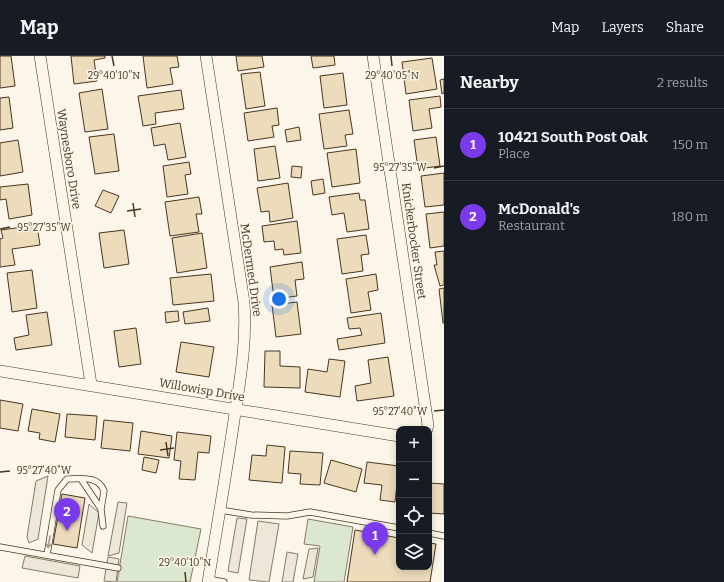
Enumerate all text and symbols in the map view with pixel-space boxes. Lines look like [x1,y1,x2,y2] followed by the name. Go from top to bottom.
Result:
[20,16,59,39] text: Map
[551,19,579,36] text: Map
[601,19,644,36] text: Layers
[666,19,704,36] text: Share
[88,70,140,82] text: 29°40'10"N
[365,70,419,82] text: 29°40'05"N
[460,72,519,93] text: Nearby
[657,75,708,90] text: 2 results
[54,108,84,210] street label: Waynesboro Drive
[498,128,648,146] text: 10421 South Post Oak
[470,137,476,152] text: 1
[672,137,708,152] text: 150 m
[498,146,530,161] text: Place
[373,162,427,174] text: 95°27'35"W
[399,182,429,301] street label: Knickerbocker Street
[498,200,580,218] text: McDonald's
[469,209,477,224] text: 2
[672,209,708,224] text: 180 m
[498,218,565,233] text: Restaurant
[17,222,71,234] text: 95°27'35"W
[238,222,264,318] street label: McDermed Drive
[269,289,289,309] your location
[158,376,246,404] street label: Willowisp Drive
[373,406,428,418] text: 95°27'40"W
[396,426,432,570] map controls
[396,426,432,462] button: +
[396,462,432,498] button: −
[17,465,72,477] text: 95°27'40"W
[54,498,80,531] pin: 2
[396,498,432,534] button: locate
[362,522,388,555] pin: 1
[396,534,432,570] button: layers
[45,535,53,548] one-way arrow
[159,557,211,569] text: 29°40'10"N

